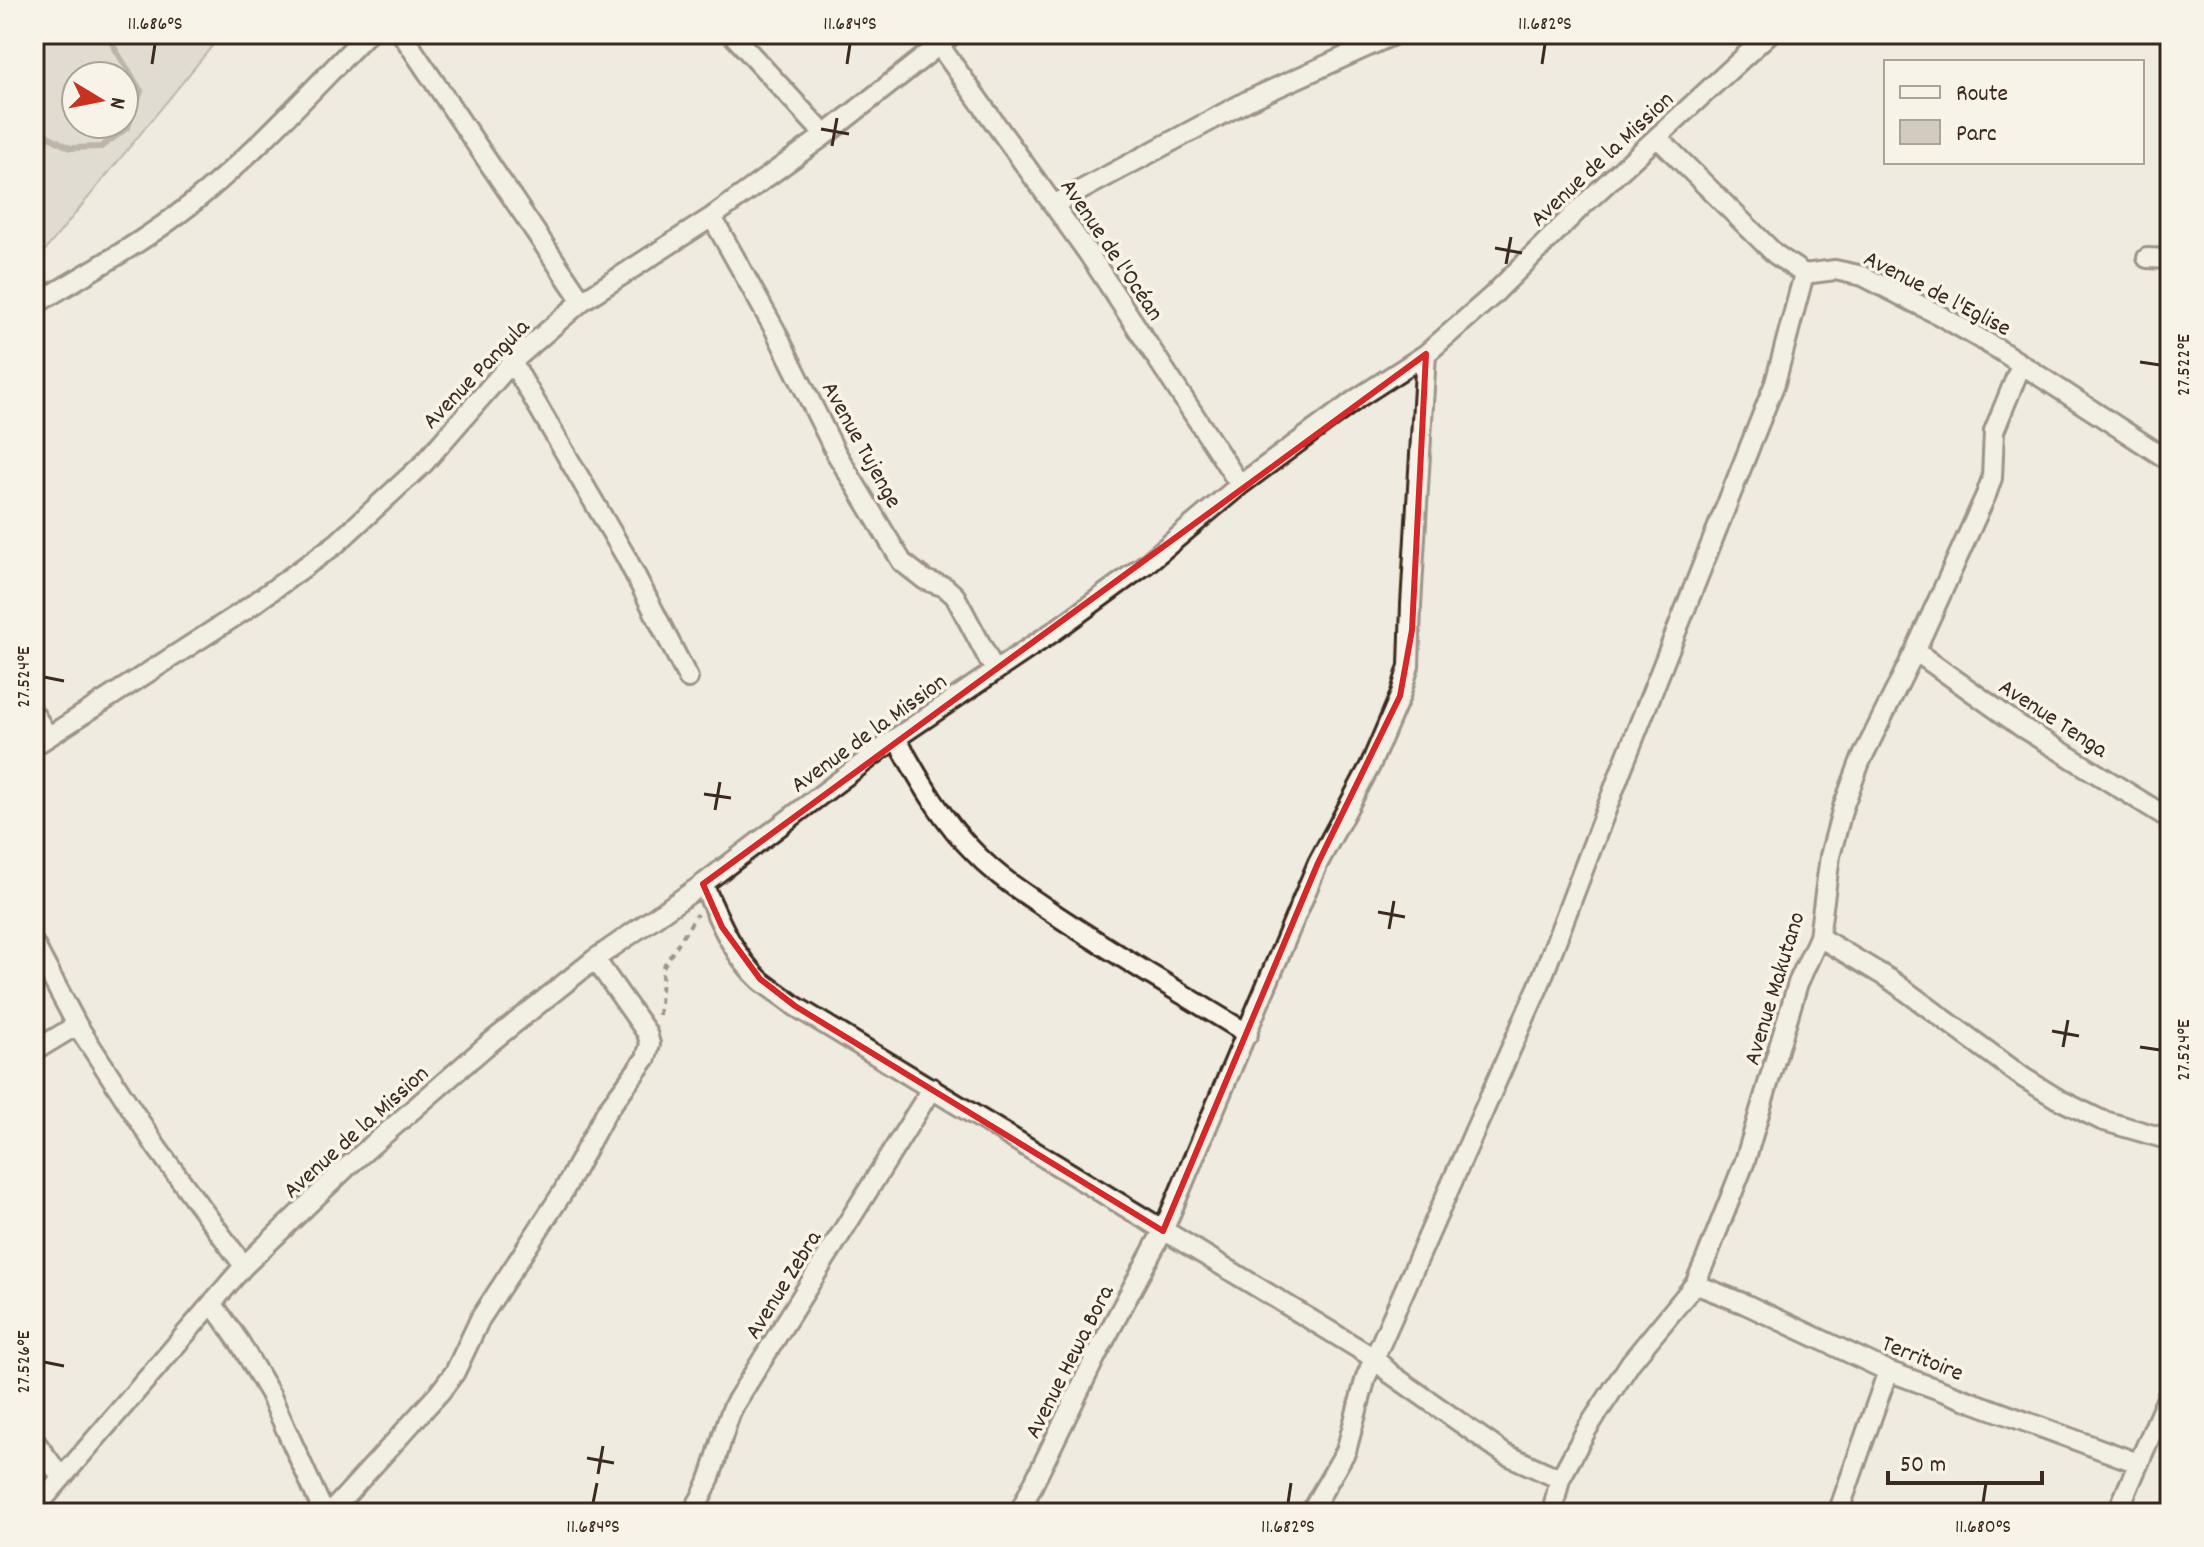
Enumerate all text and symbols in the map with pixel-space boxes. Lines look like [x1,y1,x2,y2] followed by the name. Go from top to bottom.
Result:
[128,11,182,39] text: 11.686°S
[823,11,877,39] text: 11.684°S
[1518,11,1572,39] text: 11.682°S
[60,60,140,140] north arrow
[1884,60,2144,164] legend
[1956,78,2008,112] text: Route
[1524,84,1683,236] street label: Avenue de la Mission
[100,95,132,111] text: N
[1956,118,1997,152] text: Parc
[1050,173,1171,329] street label: Avenue de l'Océan
[1857,243,2016,346] street label: Avenue de l'Eglise
[416,312,539,438] street label: Avenue Pangula
[2171,334,2199,396] text: 27.522°E
[812,376,909,515] street label: Avenue Tujenge
[11,646,39,708] text: 27.524°E
[785,666,955,803] street label: Avenue de la Mission
[1991,671,2114,768] street label: Avenue Tenga
[1736,908,1815,1070] street label: Avenue Makutano
[2171,1019,2199,1081] text: 27.524°E
[277,1058,437,1208] street label: Avenue de la Mission
[738,1224,832,1347] street label: Avenue Zebra
[1017,1279,1124,1445] street label: Avenue Hewa Bora
[1876,1328,1968,1392] street label: Territoire
[11,1330,39,1394] text: 27.526°E
[1888,1435,2042,1485] scale bar
[1900,1449,1946,1483] text: 50 m
[566,1514,620,1542] text: 11.684°S
[1261,1514,1315,1542] text: 11.682°S
[1955,1514,2011,1542] text: 11.680°S

